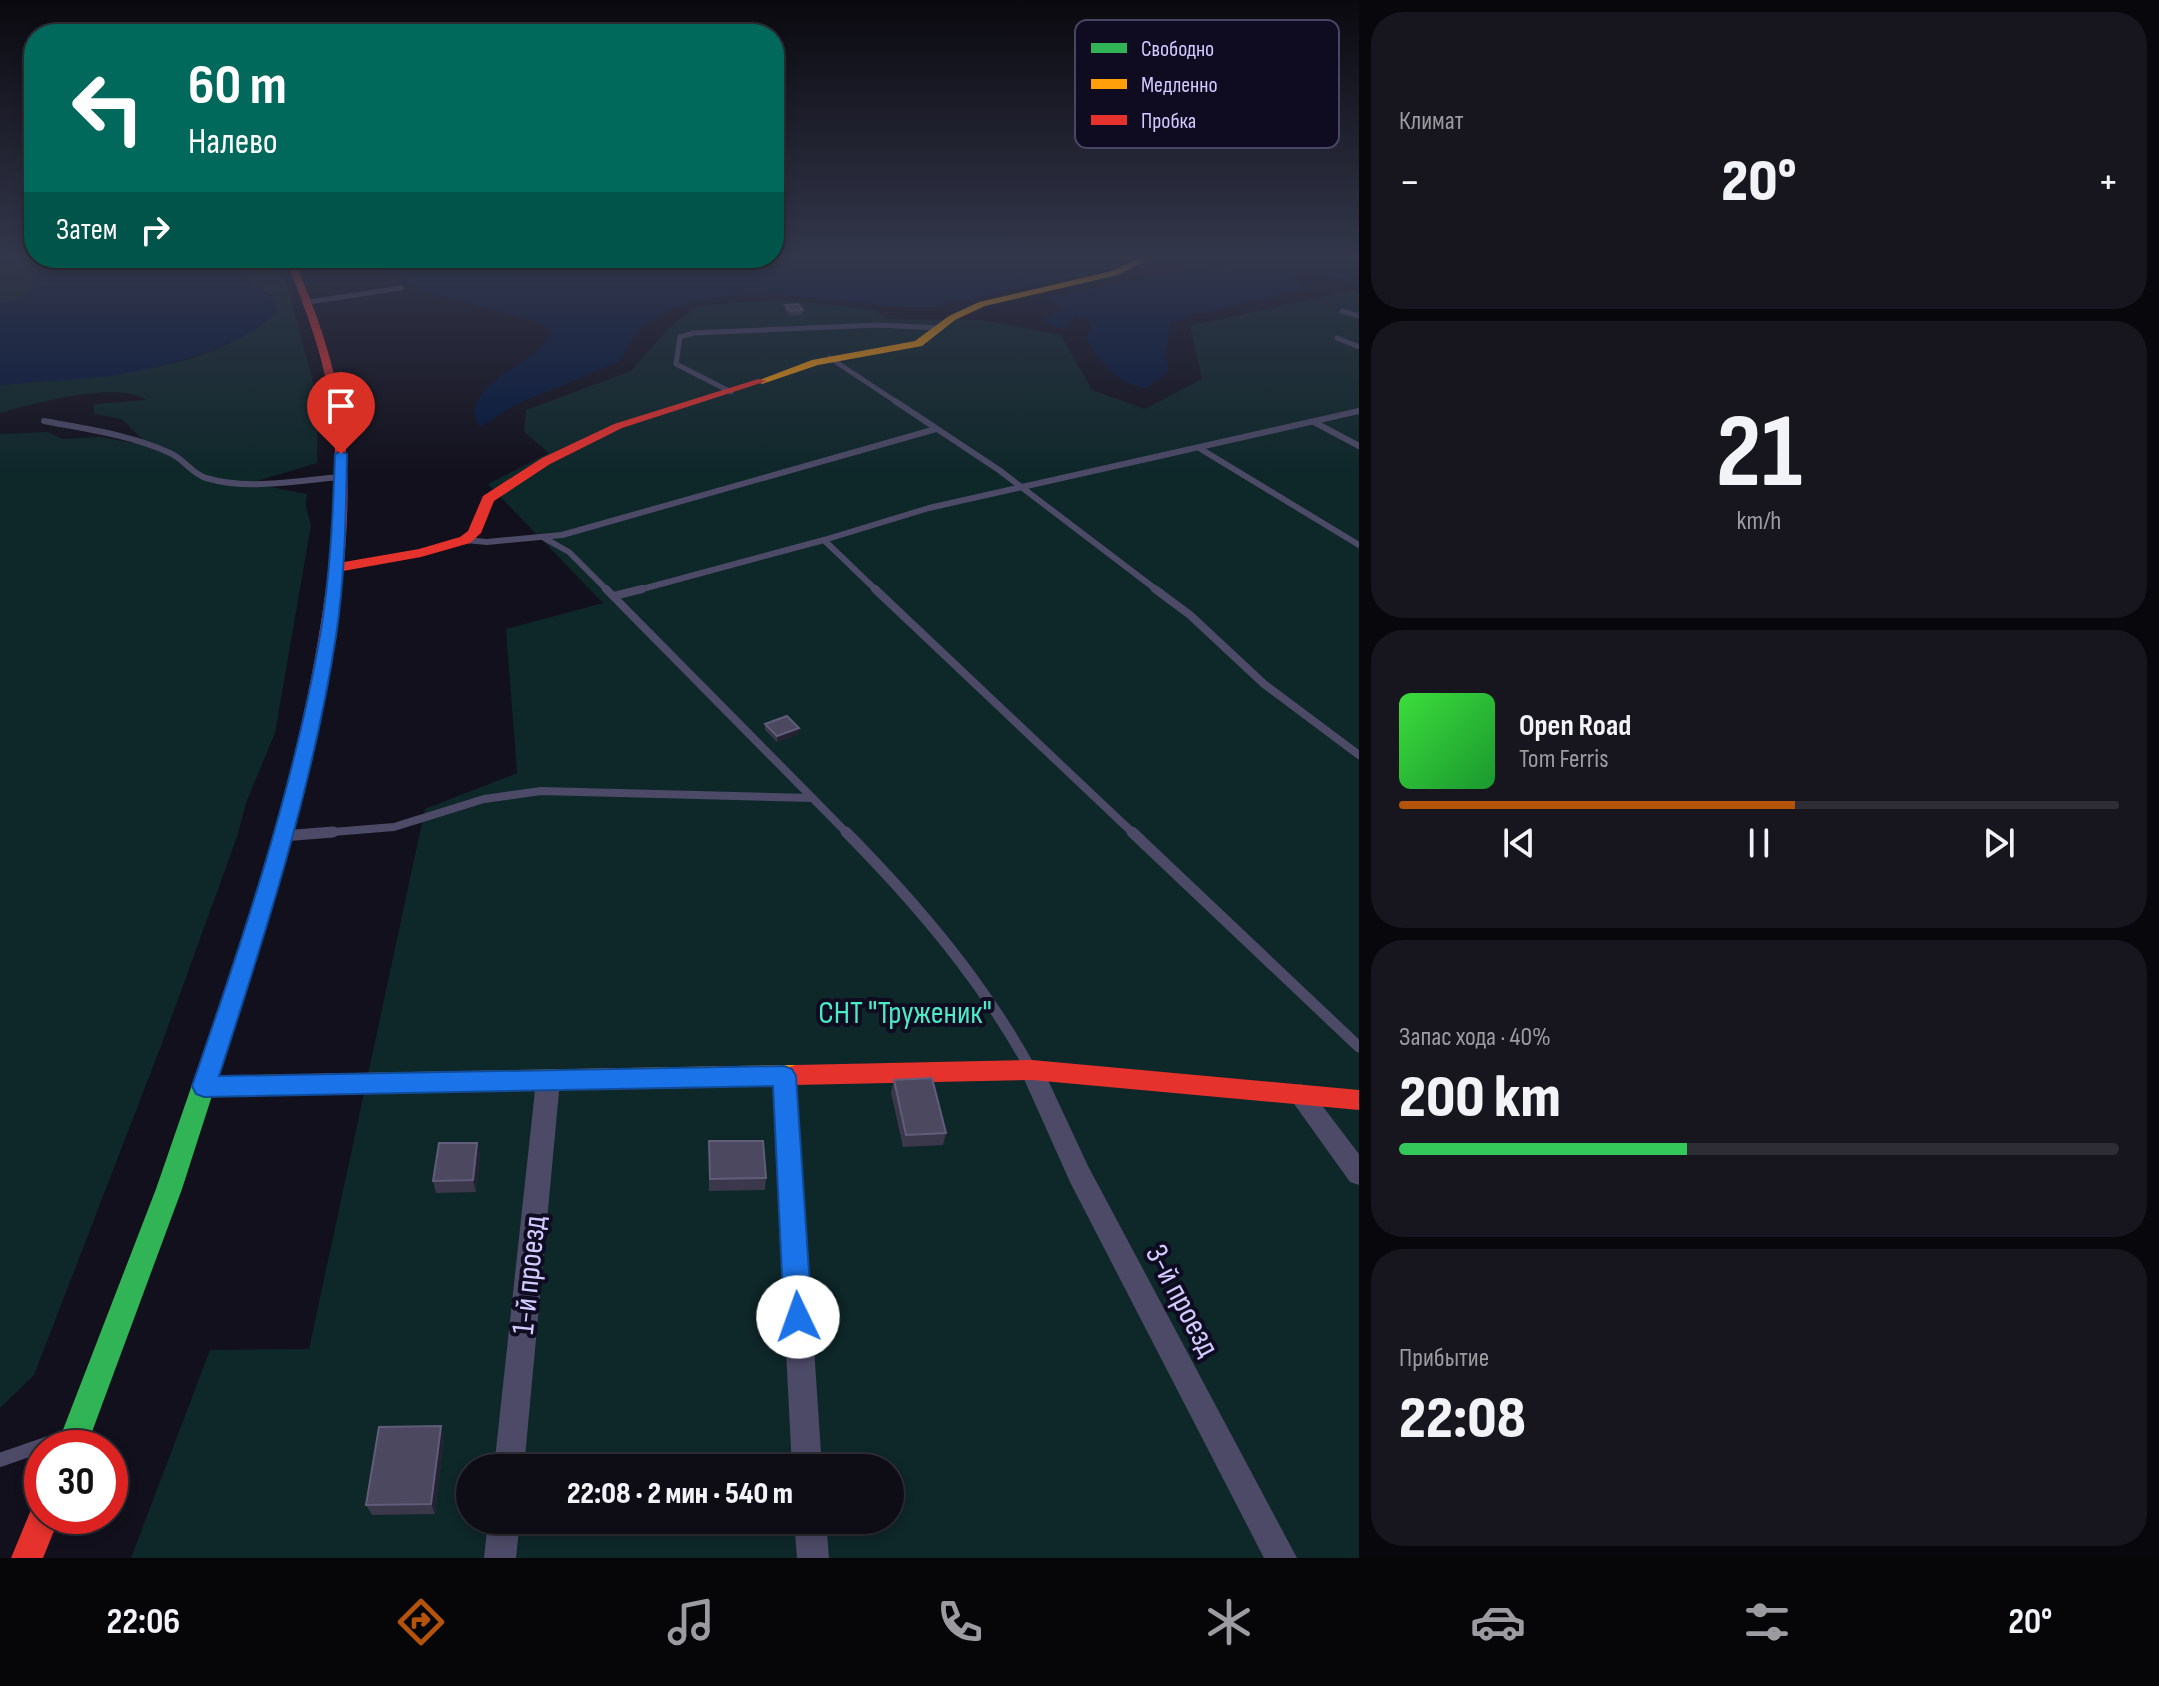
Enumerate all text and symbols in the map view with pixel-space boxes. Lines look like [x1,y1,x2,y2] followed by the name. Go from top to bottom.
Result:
[1075,20,1339,148] legend
[1141,36,1214,63] text: Свободно
[188,53,287,120] text: 60 m
[56,56,160,160] icon: left
[1141,72,1218,99] text: Медленно
[1399,106,1463,137] text: Климат
[1141,108,1196,135] text: Пробка
[188,121,278,164] text: Налево
[1721,146,1797,218] text: 20°
[1399,156,1421,209] text: −
[2097,156,2119,209] text: +
[133,208,177,252] icon: right
[56,212,117,248] text: Затем
[307,372,375,454] pin
[319,384,363,428] icon: arrive
[1716,391,1802,516] text: 21
[1737,506,1781,537] text: km/h
[1519,708,1631,744] text: Open Road
[1519,744,1609,775] text: Tom Ferris
[1497,821,1541,865] icon: previous
[1737,821,1781,865] icon: pause
[1977,821,2021,865] icon: next
[818,994,992,1033] park label: СНТ "Труженик"
[1399,1022,1551,1053] text: Запас хода · 40%
[1399,1062,1561,1134] text: 200 km
[504,1214,555,1336] street label: 1-й проезд
[1136,1238,1227,1363] street label: 3-й проезд
[756,1275,840,1359] position arrow
[1399,1343,1489,1374] text: Прибытие
[1399,1383,1526,1455] text: 22:08
[24,1430,128,1534] speed limit sign: 30
[567,1476,793,1512] text: 22:08 · 2 мин · 540 m
[393,1594,449,1650] icon: directions
[663,1594,719,1650] icon: music
[932,1594,988,1650] icon: phone
[1201,1594,1257,1650] icon: climate
[1470,1594,1526,1650] icon: car
[1739,1594,1795,1650] icon: filters
[107,1601,180,1644] text: 22:06
[2008,1601,2052,1644] text: 20°

